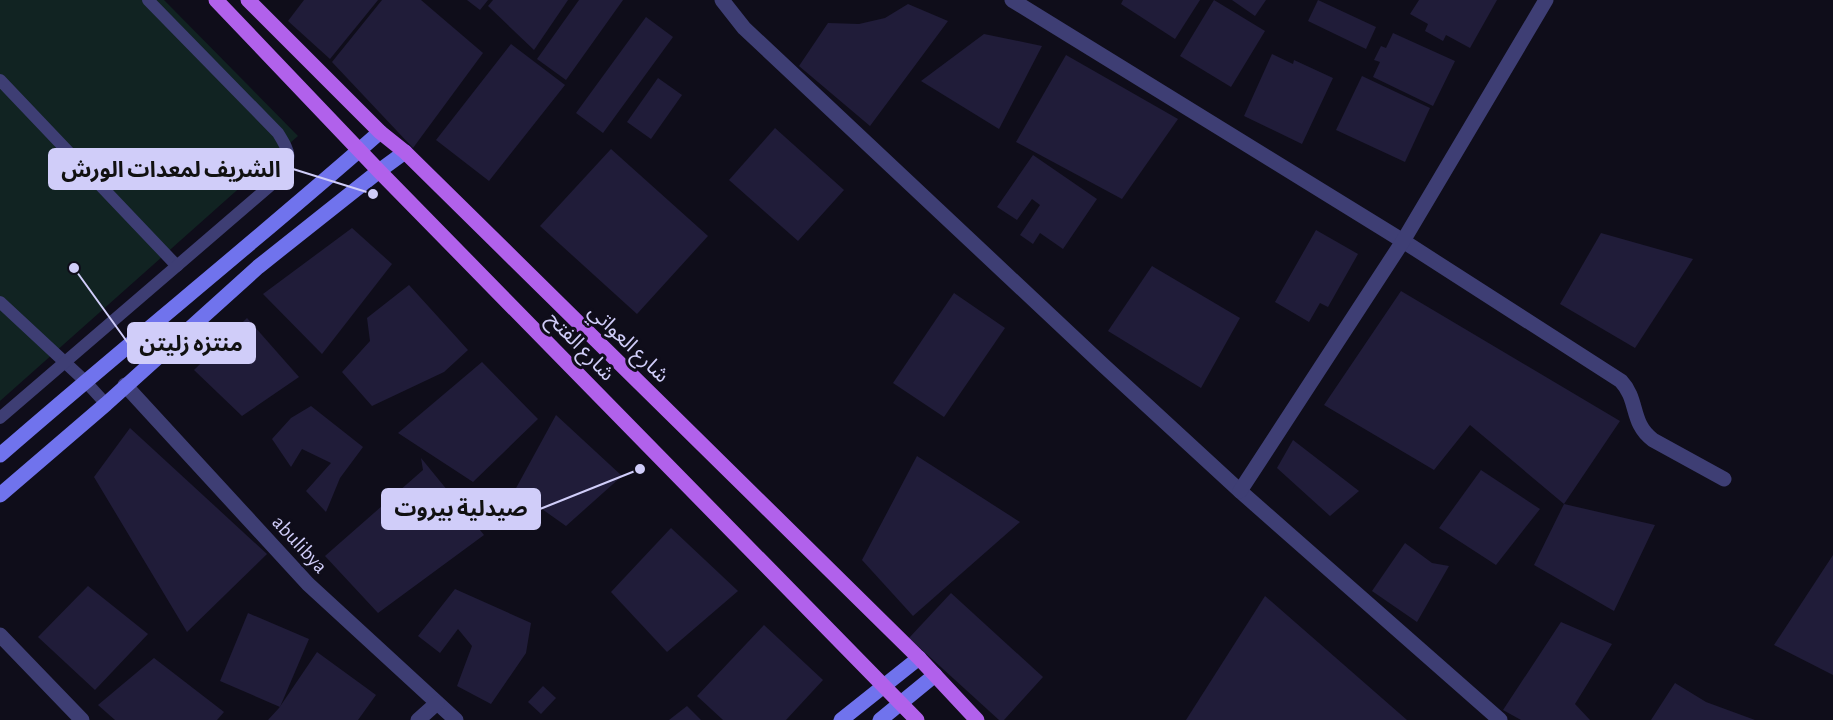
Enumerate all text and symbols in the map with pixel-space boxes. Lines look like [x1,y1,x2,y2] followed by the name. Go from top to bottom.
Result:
[49,149,293,189] callout: الشريف لمعدات الورش
[61,159,281,183] text: الشريف لمعدات الورش
[581,300,673,390] street label: شارع العواتي
[540,308,618,388] street label: شارع الفتح
[128,323,255,363] callout: منتزه زليتن
[139,333,243,357] text: منتزه زليتن
[382,489,540,529] callout: صيدلية بيروت
[394,497,528,521] text: صيدلية بيروت
[268,511,331,577] street label: abulibya

